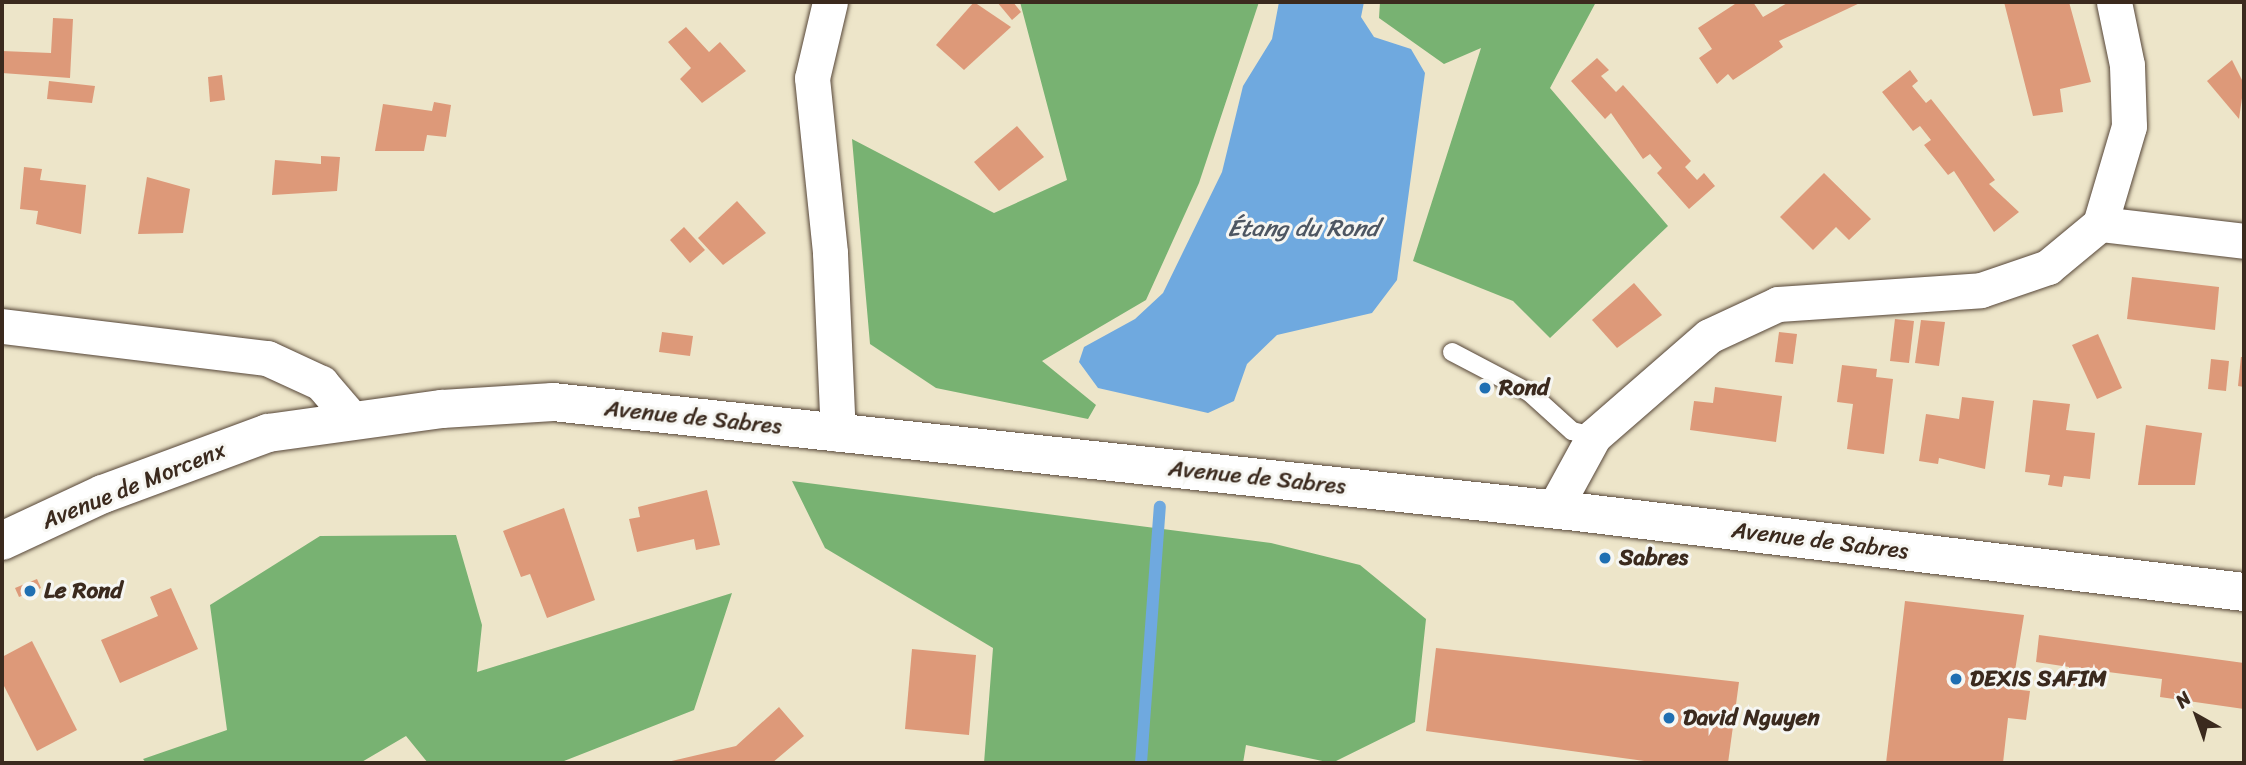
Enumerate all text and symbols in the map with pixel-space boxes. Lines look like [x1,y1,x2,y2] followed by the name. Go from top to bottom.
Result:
[1227,215,1379,243] water label: Étang du Rond
[1499,374,1549,402] place label: Rond
[1477,380,1493,396] marker: Rond
[603,395,783,441] street label: Avenue de Sabres
[38,436,230,536] street label: Avenue de Morcenx
[1167,455,1347,501] street label: Avenue de Sabres
[1730,516,1910,566] street label: Avenue de Sabres
[1619,544,1688,572] place label: Sabres
[1597,550,1613,566] marker: Sabres
[44,577,123,605] place label: Le Rond
[22,583,38,599] marker: Le Rond
[1970,665,2105,693] place label: DEXIS SAFIM
[1948,671,1964,687] marker: DEXIS SAFIM
[2162,681,2232,751] north arrow
[2168,683,2199,716] text: N
[1683,704,1820,732] place label: David Nguyen
[1661,710,1677,726] marker: David Nguyen

